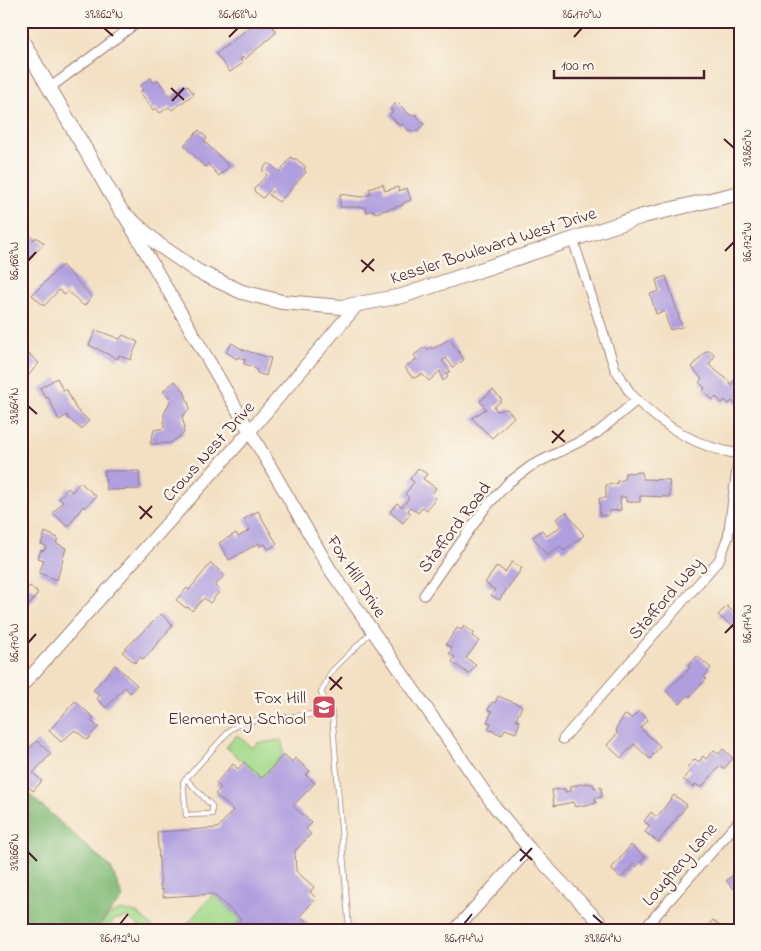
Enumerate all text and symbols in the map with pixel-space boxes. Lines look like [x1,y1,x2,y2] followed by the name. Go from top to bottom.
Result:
[85,6,123,24] text: 39.862°N
[219,6,257,24] text: 86.168°W
[563,6,601,24] text: 86.170°W
[554,48,704,80] scale bar
[561,55,594,77] text: 100 m
[739,129,757,167] text: 39.860°N
[387,201,601,293] street label: Kessler Boulevard West Drive
[739,222,757,262] text: 86.172°W
[6,242,24,280] text: 86.168°W
[6,387,24,425] text: 39.864°N
[157,395,263,509] street label: Crows Nest Drive
[413,477,498,579] street label: Stafford Road
[318,530,392,624] street label: Fox Hill Drive
[623,552,710,646] street label: Stafford Way
[739,605,757,643] text: 86.174°W
[6,624,24,662] text: 86.170°W
[168,686,306,733] place label: Fox Hill Elementary School
[311,694,337,720] school or university icon: Fox Hill Elementary School
[637,817,726,914] street label: Loughery Lane
[6,833,24,871] text: 39.866°N
[100,930,140,948] text: 86.172°W
[445,930,483,948] text: 86.174°W
[584,930,622,948] text: 39.864°N

